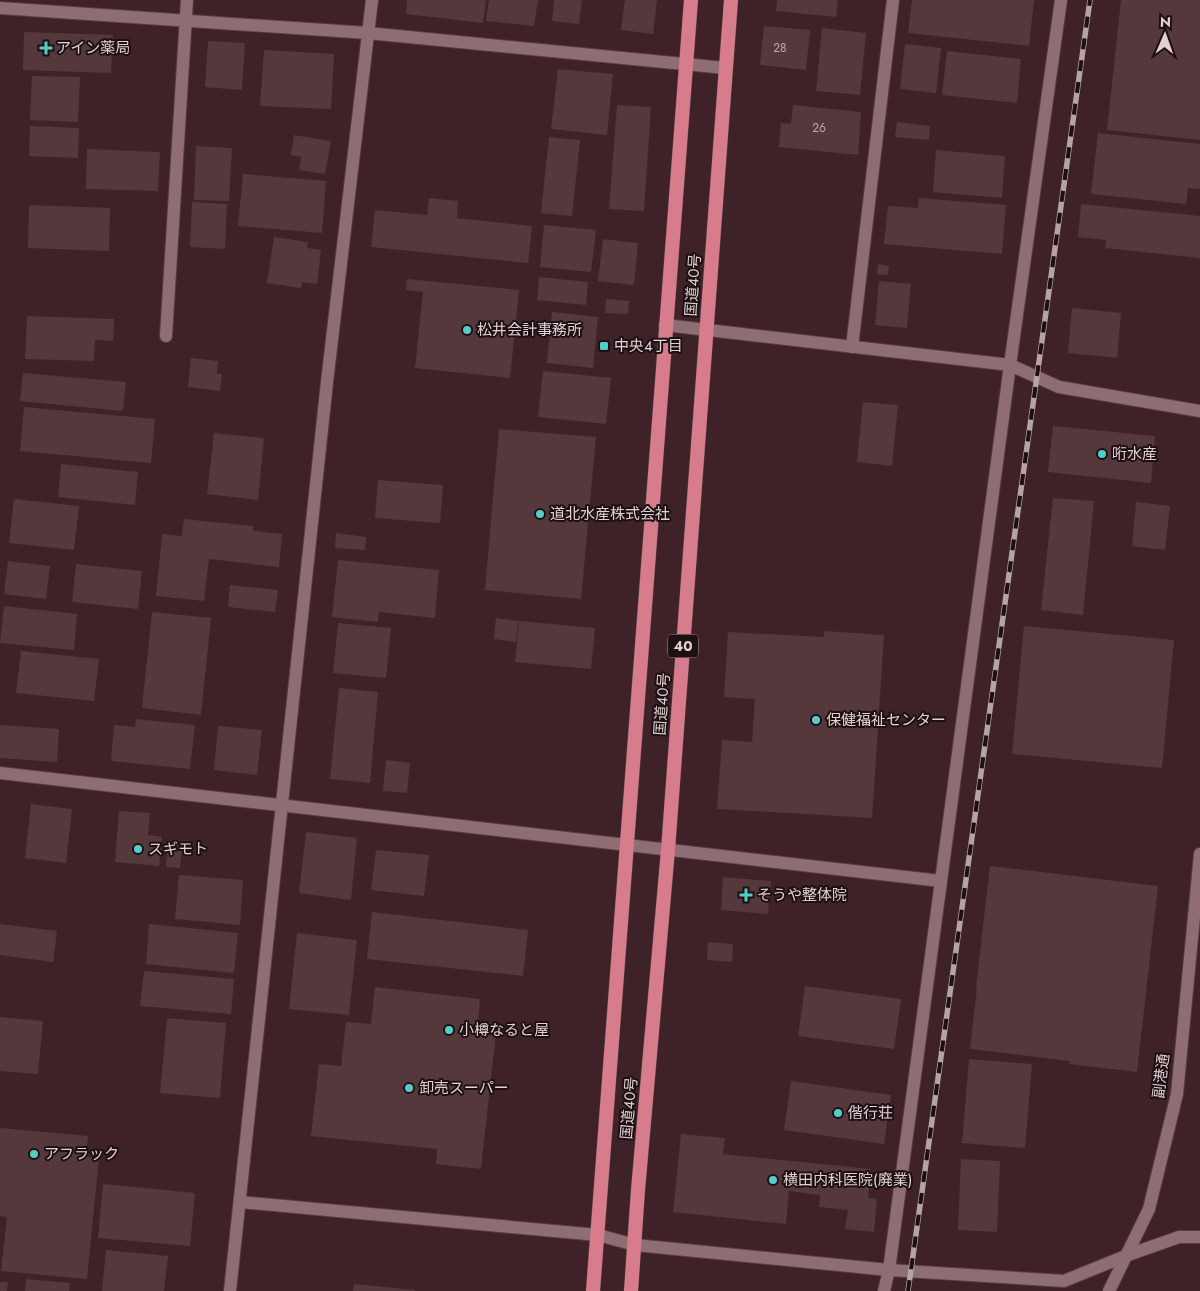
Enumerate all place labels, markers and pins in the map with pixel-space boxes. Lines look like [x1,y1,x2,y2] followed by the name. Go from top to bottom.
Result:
[56,37,130,59] place label: アイン薬局
[40,42,52,54] marker: アイン薬局
[477,319,582,341] place label: 松井会計事務所
[461,324,473,336] marker: 松井会計事務所
[614,335,683,357] place label: 中央4丁目
[598,340,610,352] marker: 中央4丁目
[1112,443,1157,465] place label: 哘水産
[1096,448,1108,460] marker: 哘水産
[550,503,670,525] place label: 道北水産株式会社
[534,508,546,520] marker: 道北水産株式会社
[826,709,946,731] place label: 保健福祉センター
[810,714,822,726] marker: 保健福祉センター
[148,838,208,860] place label: スギモト
[132,843,144,855] marker: スギモト
[757,884,847,906] place label: そうや整体院
[739,888,753,902] marker: そうや整体院
[459,1019,549,1041] place label: 小樽なると屋
[443,1024,455,1036] marker: 小樽なると屋
[419,1077,509,1099] place label: 卸売スーパー
[403,1082,415,1094] marker: 卸売スーパー
[848,1102,893,1124] place label: 偕行荘
[832,1107,844,1119] marker: 偕行荘
[44,1143,119,1165] place label: アフラック
[28,1148,40,1160] marker: アフラック
[783,1169,912,1191] place label: 横田内科医院(廃業)
[767,1174,779,1186] marker: 横田内科医院(廃業)

